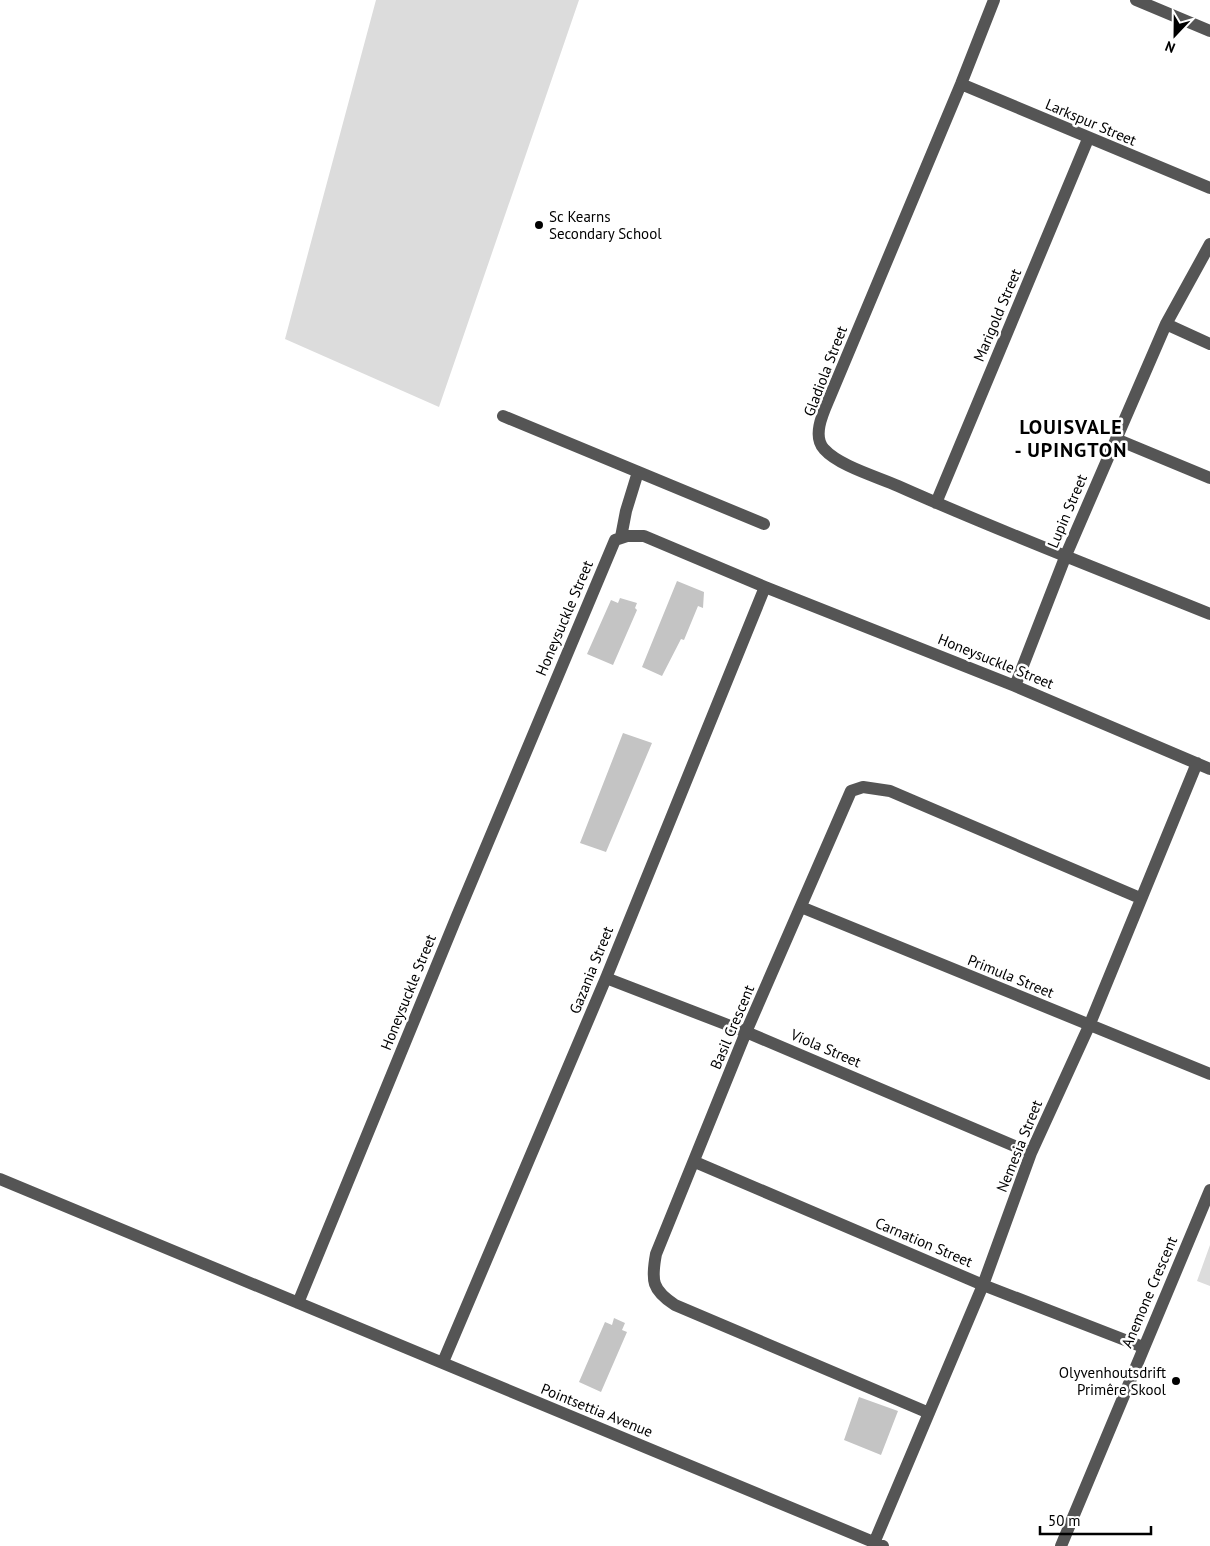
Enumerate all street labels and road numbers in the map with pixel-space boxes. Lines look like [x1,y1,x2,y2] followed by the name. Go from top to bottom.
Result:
[1043,94,1139,150] street label: Larkspur Street
[969,266,1025,364] street label: Marigold Street
[799,323,851,419] street label: Gladiola Street
[1043,471,1091,551] street label: Lupin Street
[531,558,597,678] street label: Honeysuckle Street
[935,629,1057,693] street label: Honeysuckle Street
[565,923,617,1017] street label: Gazania Street
[376,931,440,1053] street label: Honeysuckle Street
[965,950,1057,1002] street label: Primula Street
[706,982,758,1072] street label: Basil Crescent
[787,1024,864,1071] street label: Viola Street
[992,1097,1046,1195] street label: Nemesia Street
[872,1213,976,1271] street label: Carnation Street
[1117,1233,1181,1351] street label: Anemone Crescent
[538,1379,656,1441] street label: Pointsettia Avenue

